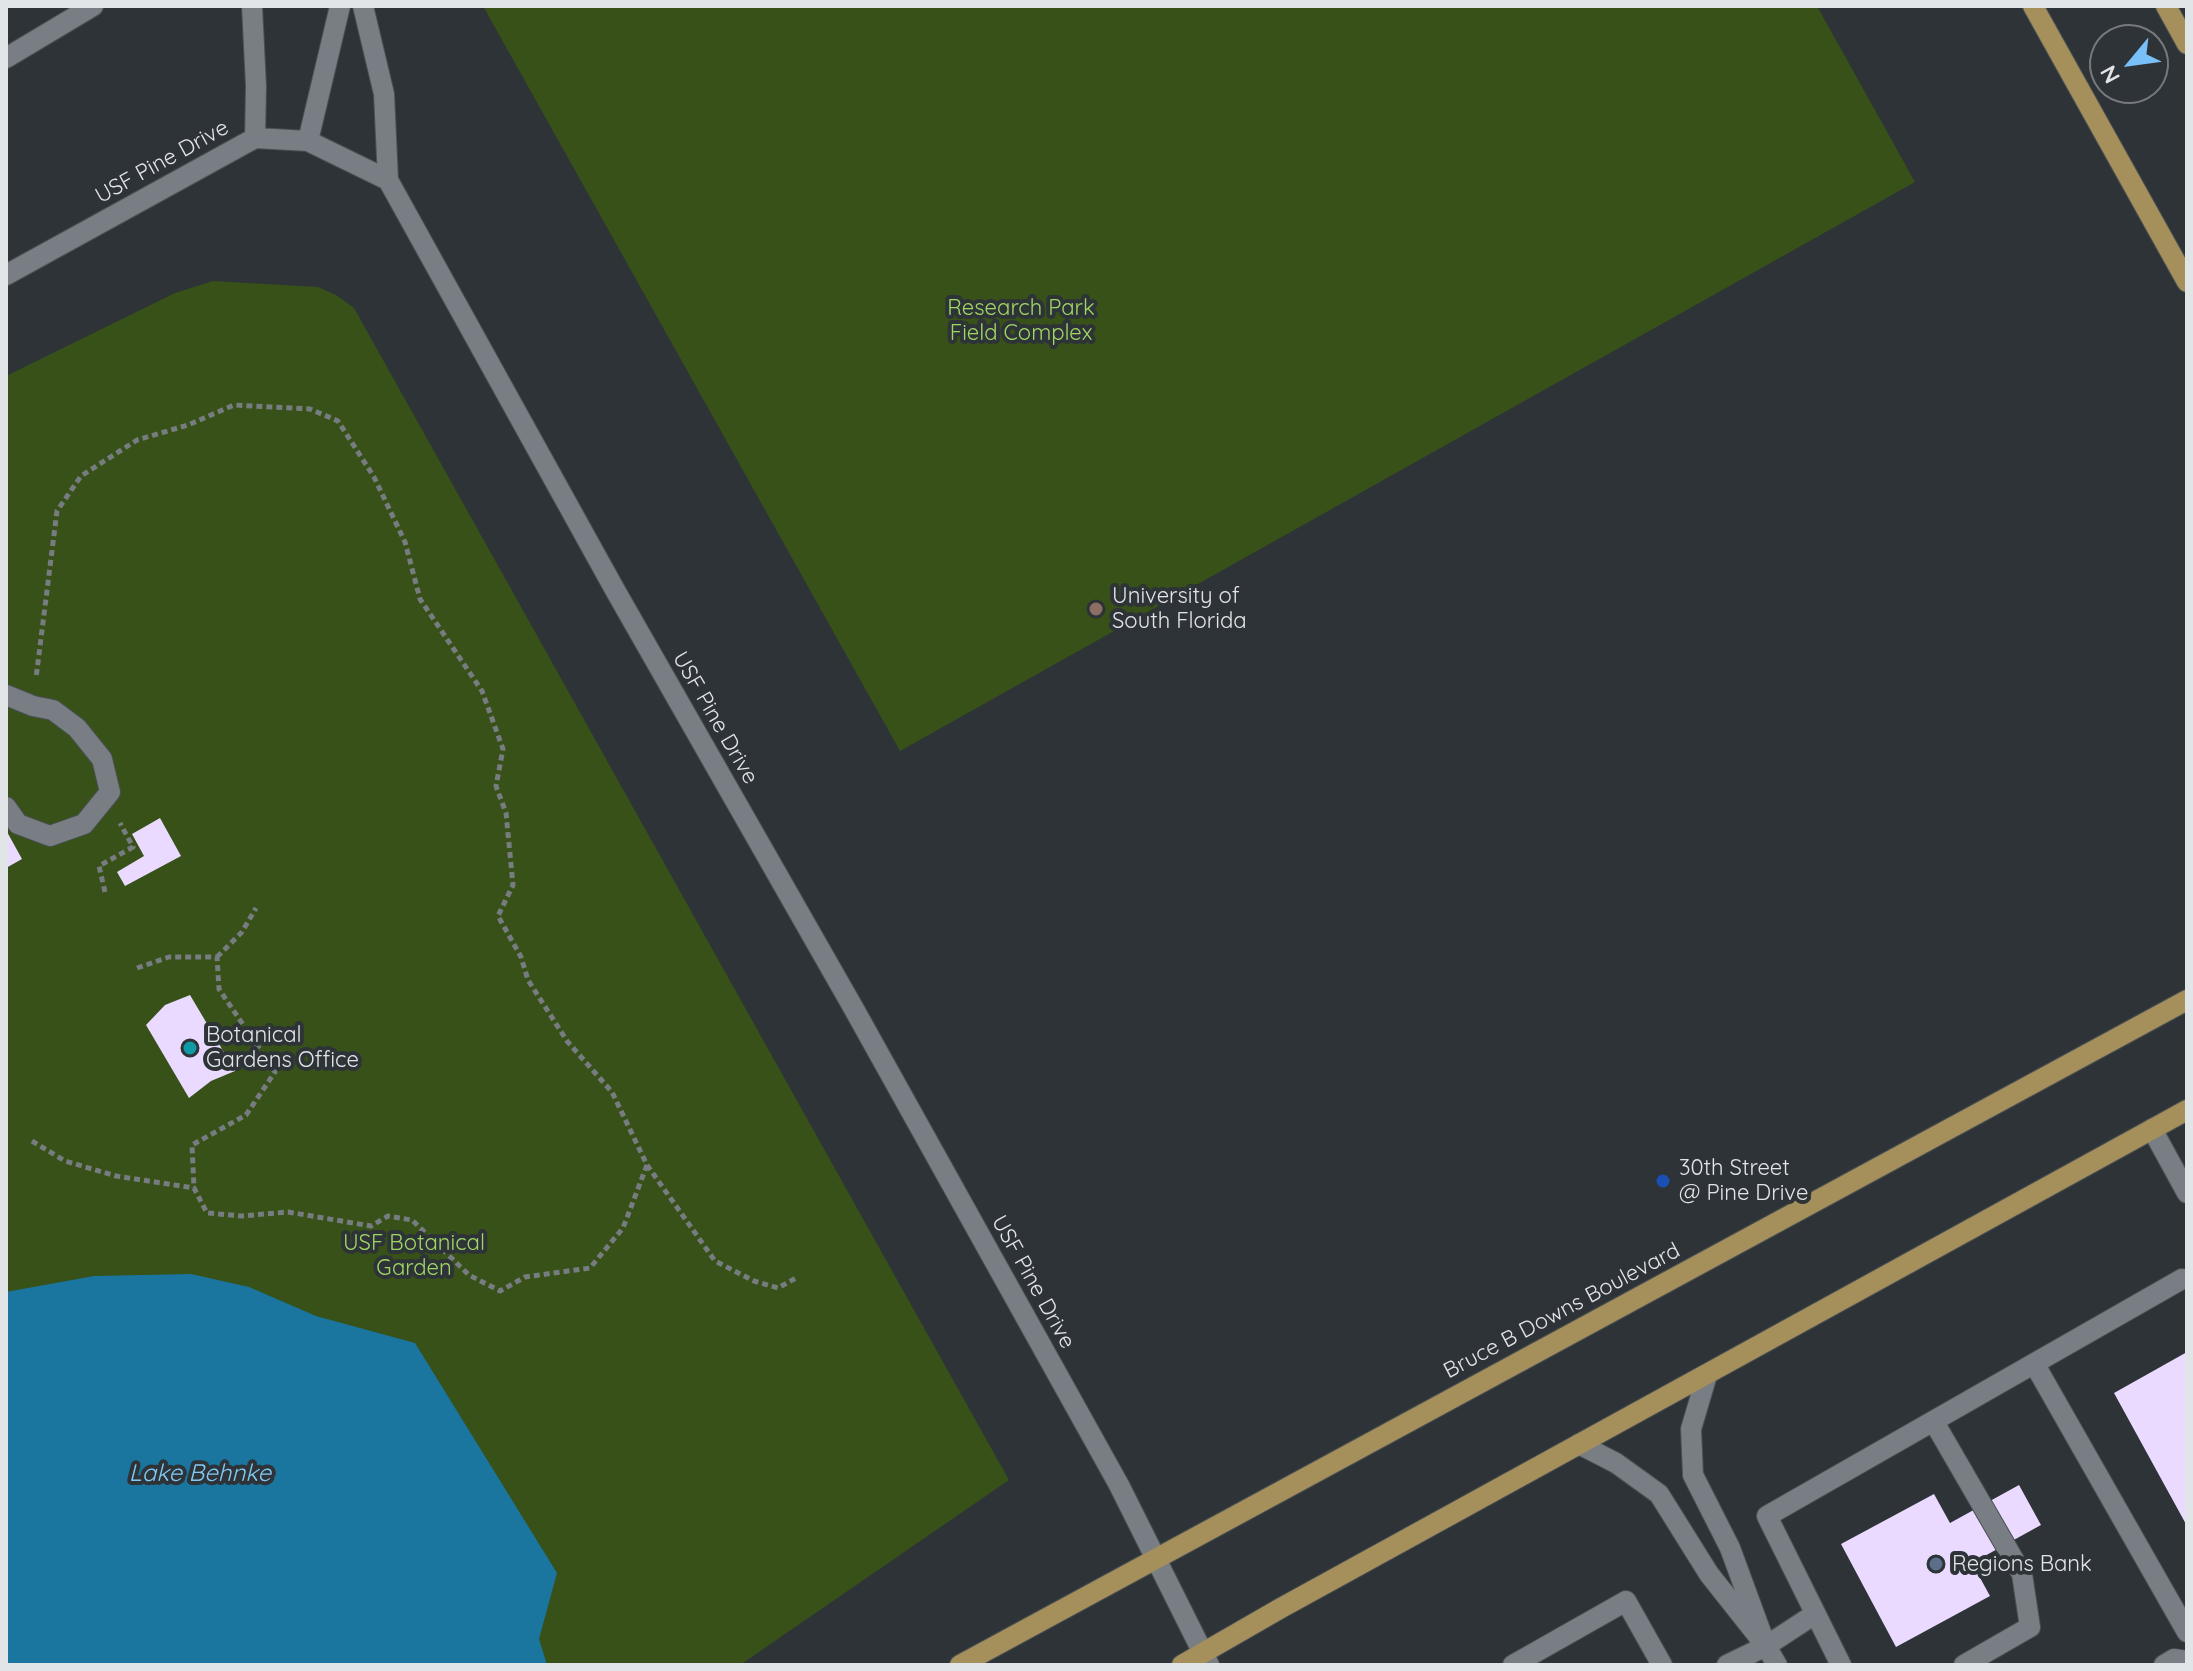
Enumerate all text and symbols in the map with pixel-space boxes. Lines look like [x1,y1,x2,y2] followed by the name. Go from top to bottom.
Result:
[2089,24,2169,104] north arrow
[2094,61,2126,89] text: N
[91,115,233,209] street label: USF Pine Drive
[947,295,1095,346] park label: Research Park Field Complex
[1112,583,1247,634] place label: University of South Florida
[1087,600,1105,618] marker: University of South Florida
[667,647,763,789] street label: USF Pine Drive
[206,1022,359,1074] place label: Botanical Gardens Office
[181,1039,199,1057] marker: Botanical Gardens Office
[1679,1155,1808,1206] place label: 30th Street @ Pine Drive
[1654,1172,1672,1190] marker: 30th Street @ Pine Drive
[986,1211,1080,1353] street label: USF Pine Drive
[343,1230,485,1282] park label: USF Botanical Garden
[1439,1237,1685,1385] street label: Bruce B Downs Boulevard
[129,1460,271,1488] water label: Lake Behnke
[1952,1551,2092,1577] place label: Regions Bank
[1927,1555,1945,1573] marker: Regions Bank

